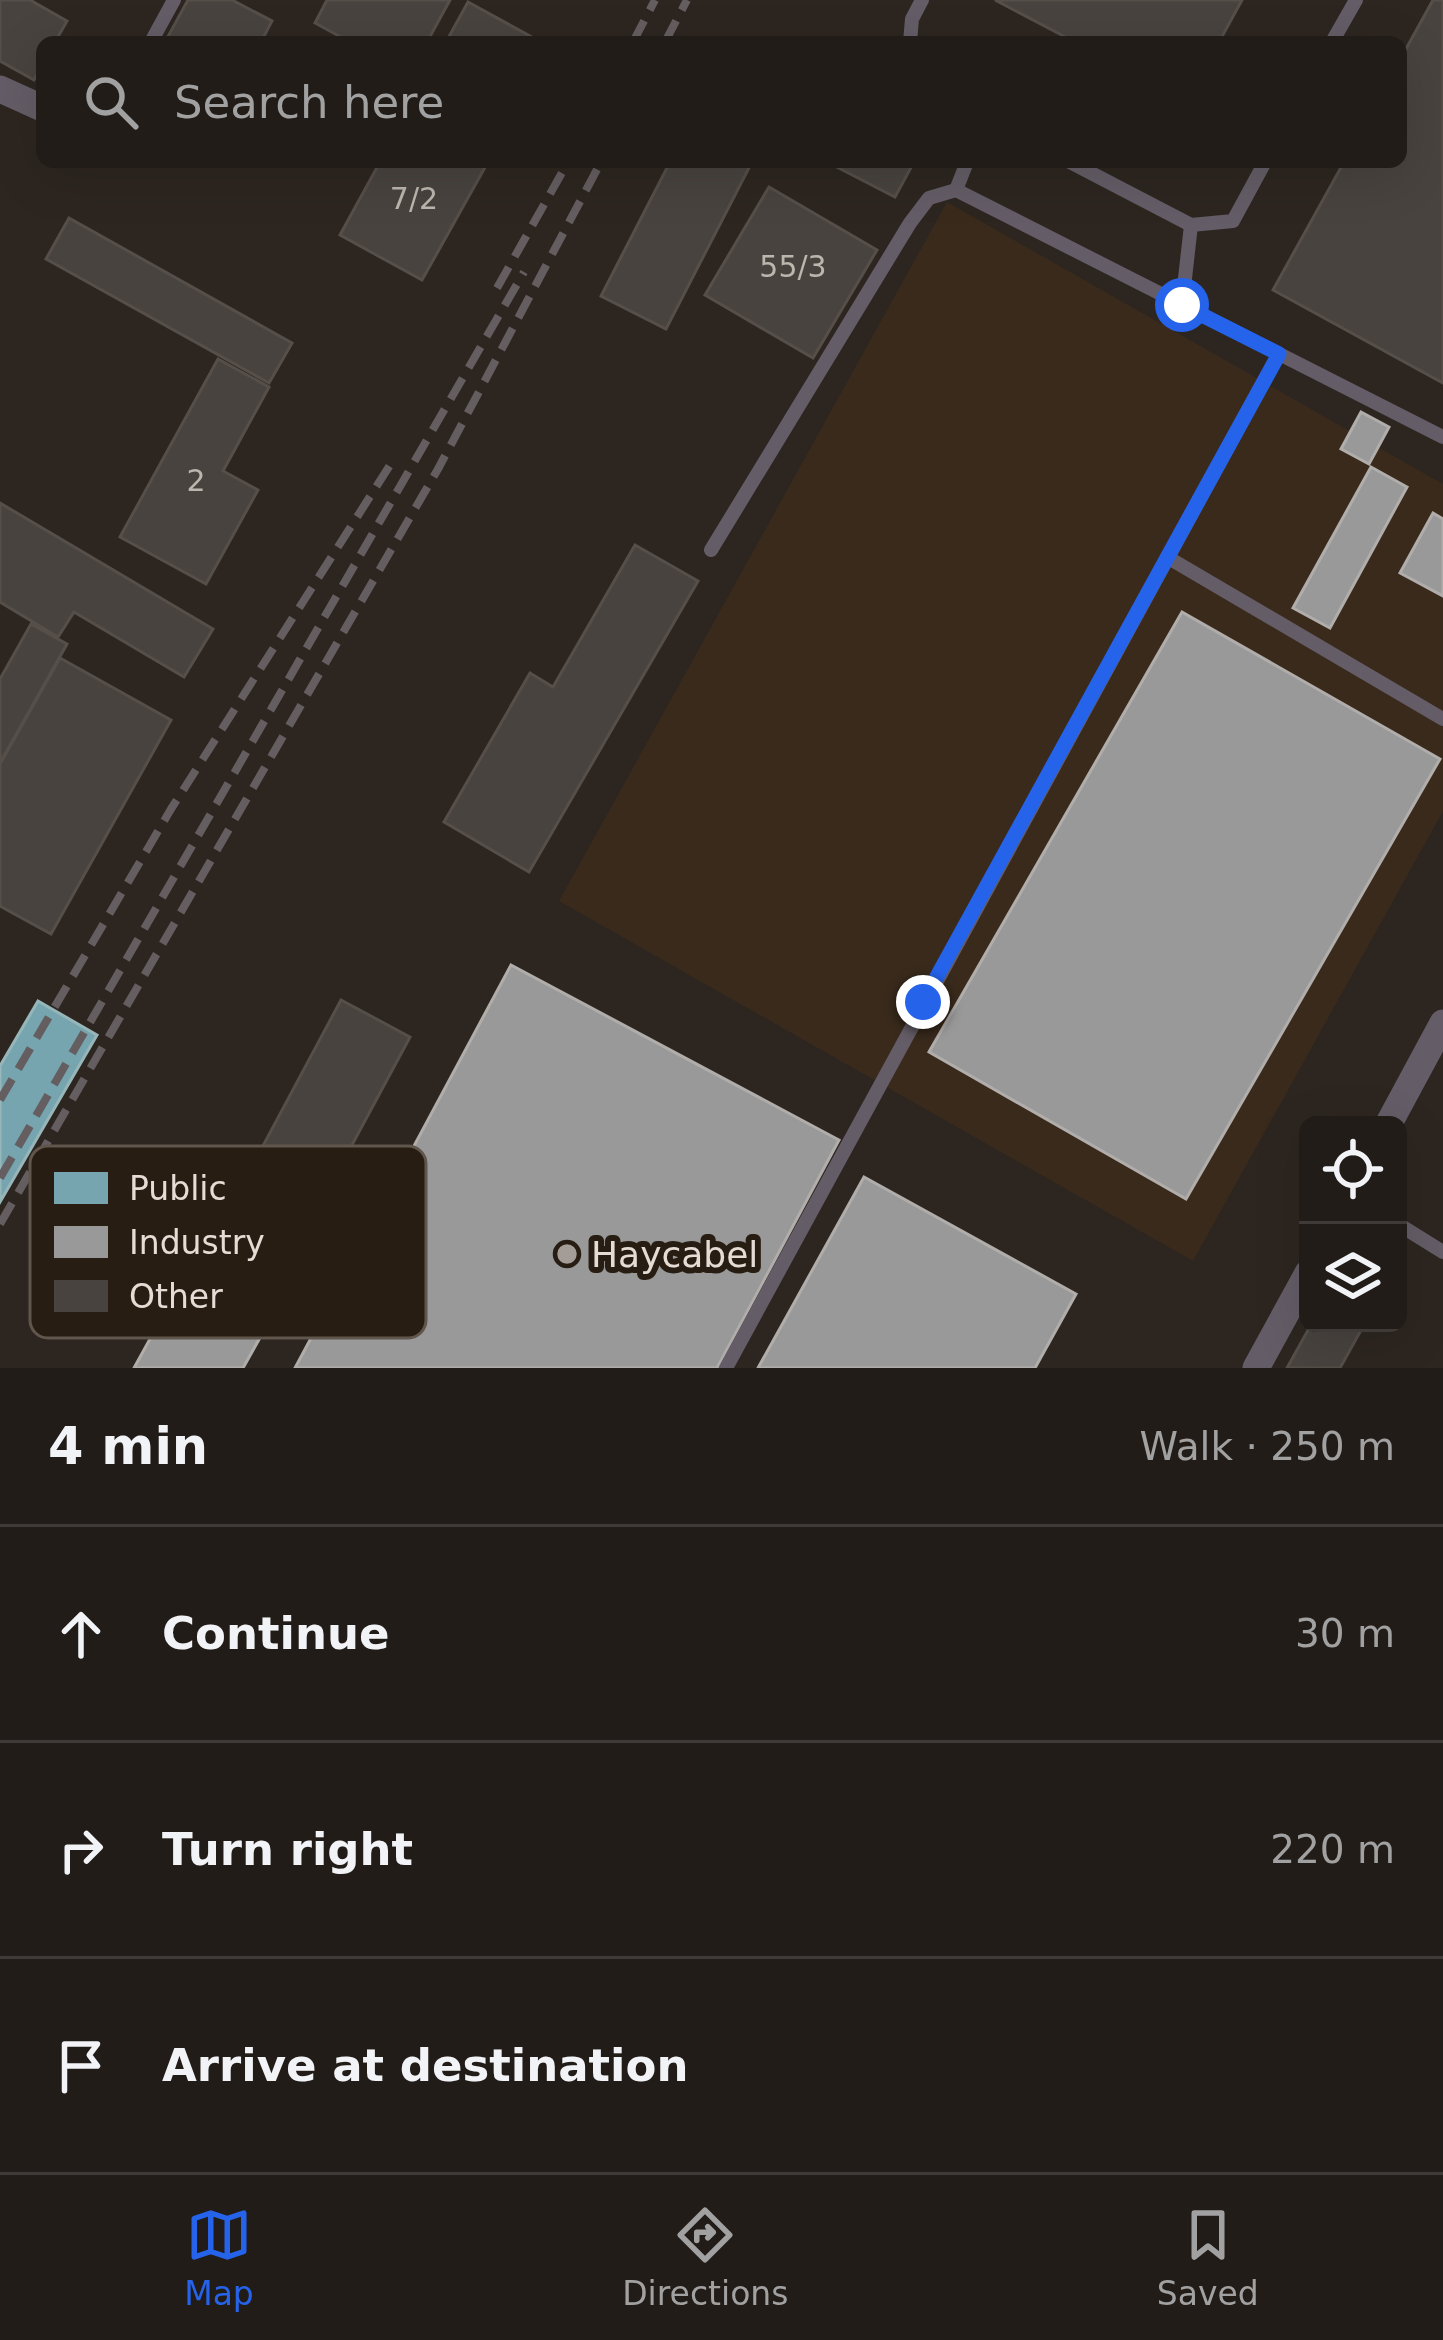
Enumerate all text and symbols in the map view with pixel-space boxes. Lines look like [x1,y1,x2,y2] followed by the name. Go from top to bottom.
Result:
[36,36,1407,168] search box
[78,69,144,135] icon: search
[174,76,444,129] text: Search here
[390,181,438,216] house number: 7/2
[759,249,827,284] house number: 55/3
[1155,278,1209,332] route start
[186,463,206,498] house number: 2
[896,975,950,1029] route end
[1299,1116,1407,1332] map controls
[1299,1116,1407,1224] button: locate
[30,1146,426,1338] legend
[129,1169,227,1208] text: Public
[129,1223,265,1262] text: Industry
[1299,1224,1407,1332] button: layers
[591,1234,758,1275] place label: Haycabel
[554,1241,580,1267] marker: Haycabel
[129,1277,223,1316] text: Other
[48,1417,208,1476] text: 4 min
[1140,1424,1395,1469] text: Walk · 250 m
[48,1601,114,1667] icon: ahead
[162,1607,390,1660] text: Continue
[1295,1611,1395,1656] text: 30 m
[48,1817,114,1883] icon: right
[162,1823,413,1876] text: Turn right
[1270,1827,1395,1872] text: 220 m
[48,2033,114,2099] icon: arrive
[162,2039,688,2092] text: Arrive at destination
[184,2202,254,2313] tab: Map
[622,2202,788,2313] tab: Directions
[1157,2202,1259,2313] tab: Saved

